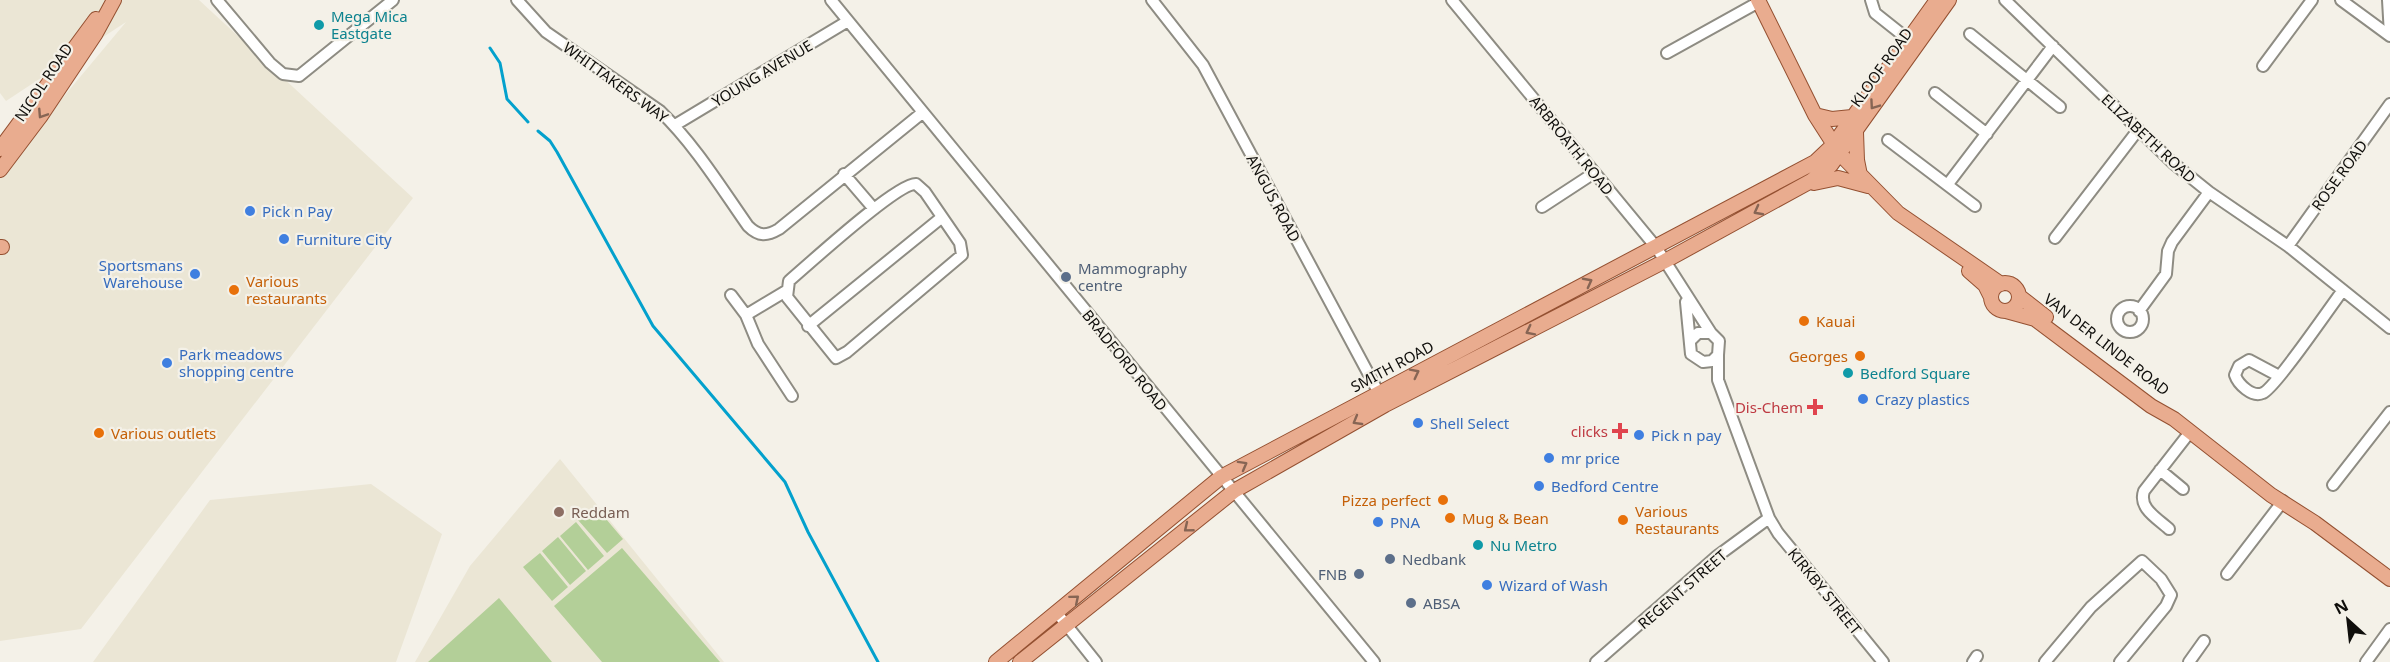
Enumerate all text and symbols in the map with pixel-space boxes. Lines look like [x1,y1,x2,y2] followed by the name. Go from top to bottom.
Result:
[331,6,408,43] place label: Mega Mica Eastgate
[312,18,326,32] marker: Mega Mica Eastgate
[1846,23,1917,111] street label: KLOOF ROAD
[708,35,816,111] street label: YOUNG AVENUE
[559,37,673,127] street label: WHITTAKERS WAY
[9,39,77,125] street label: NICOL ROAD
[2097,89,2201,187] street label: ELIZABETH ROAD
[1526,91,1618,199] street label: ARBROATH ROAD
[1870,98,1881,109] one-way arrow
[37,108,49,118] one-way arrow
[2307,136,2371,214] street label: ROSE ROAD
[1243,151,1305,245] street label: ANGUS ROAD
[262,201,333,221] place label: Pick n Pay
[243,204,257,218] marker: Pick n Pay
[1754,204,1765,215] one-way arrow
[296,229,392,249] place label: Furniture City
[277,232,291,246] marker: Furniture City
[99,255,183,292] place label: Sportsmans Warehouse
[1078,258,1187,295] place label: Mammography centre
[188,267,202,281] marker: Sportsmans Warehouse
[1059,270,1073,284] marker: Mammography centre
[246,271,327,308] place label: Various restaurants
[1582,278,1592,289] one-way arrow
[227,283,241,297] marker: Various restaurants
[2040,289,2174,400] street label: VAN DER LINDE ROAD
[1078,305,1172,415] street label: BRADFORD ROAD
[1816,311,1855,331] place label: Kauai
[1797,314,1811,328] marker: Kauai
[1526,324,1536,335] one-way arrow
[1347,336,1437,396] street label: SMITH ROAD
[179,344,294,381] place label: Park meadows shopping centre
[1789,346,1848,366] place label: Georges
[1853,349,1867,363] marker: Georges
[160,356,174,370] marker: Park meadows shopping centre
[1860,363,1970,383] place label: Bedford Square
[1841,366,1855,380] marker: Bedford Square
[1409,369,1420,380] one-way arrow
[1875,389,1970,409] place label: Crazy plastics
[1856,392,1870,406] marker: Crazy plastics
[1735,397,1803,417] place label: Dis-Chem
[1808,400,1822,414] marker: Dis-Chem
[1430,413,1510,433] place label: Shell Select
[1353,414,1363,425] one-way arrow
[1411,416,1425,430] marker: Shell Select
[1571,421,1608,441] place label: clicks
[111,423,216,443] place label: Various outlets
[1613,424,1627,438] marker: clicks
[1651,425,1722,445] place label: Pick n pay
[92,426,106,440] marker: Various outlets
[1632,428,1646,442] marker: Pick n pay
[1561,448,1620,468] place label: mr price
[1542,451,1556,465] marker: mr price
[1237,461,1248,472] one-way arrow
[1551,476,1659,496] place label: Bedford Centre
[1532,479,1546,493] marker: Bedford Centre
[1342,490,1432,510] place label: Pizza perfect
[1436,493,1450,507] marker: Pizza perfect
[1635,501,1719,538] place label: Various Restaurants
[571,502,630,522] place label: Reddam
[552,505,566,519] marker: Reddam
[1462,508,1549,528] place label: Mug & Bean
[1443,511,1457,525] marker: Mug & Bean
[1390,512,1420,532] place label: PNA
[1616,513,1630,527] marker: Various Restaurants
[1371,515,1385,529] marker: PNA
[1184,520,1195,531] one-way arrow
[1490,535,1557,555] place label: Nu Metro
[1471,538,1485,552] marker: Nu Metro
[1784,543,1867,639] street label: KIRKBY STREET
[1633,544,1731,633] street label: REGENT STREET
[1402,549,1466,569] place label: Nedbank
[1383,552,1397,566] marker: Nedbank
[1318,564,1347,584] place label: FNB
[1352,567,1366,581] marker: FNB
[1499,575,1608,595] place label: Wizard of Wash
[1480,578,1494,592] marker: Wizard of Wash
[2318,590,2378,650] north arrow
[1423,593,1461,613] place label: ABSA
[2330,594,2352,619] text: N
[1068,595,1079,606] one-way arrow
[1404,596,1418,610] marker: ABSA

